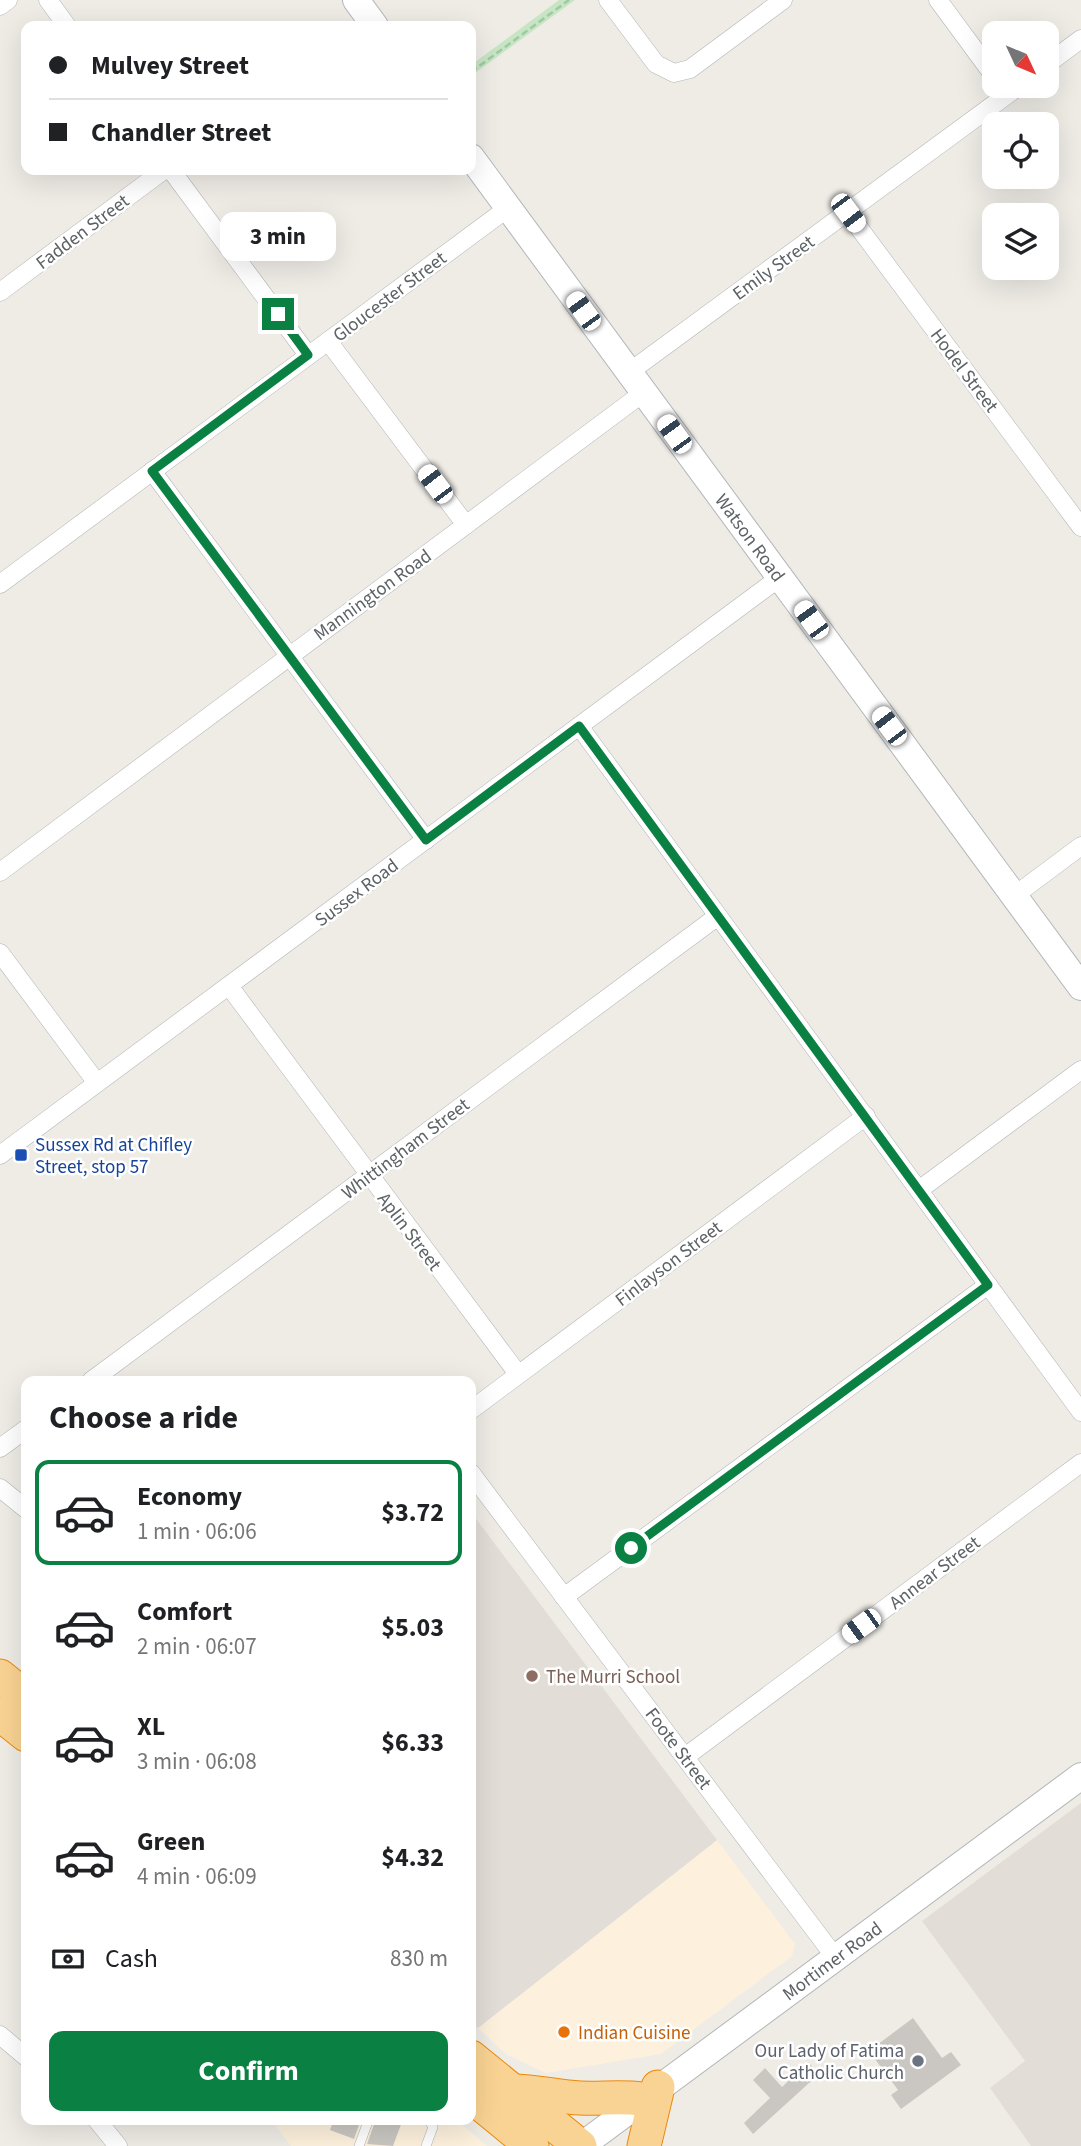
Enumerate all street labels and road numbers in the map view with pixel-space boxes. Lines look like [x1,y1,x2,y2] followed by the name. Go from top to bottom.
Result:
[31,188,136,276] street label: Fadden Street
[727,229,821,307] street label: Emily Street
[327,245,453,349] street label: Gloucester Street
[923,323,1005,419] street label: Hodel Street
[708,489,791,588] street label: Watson Road
[308,543,438,647] street label: Mannington Road
[309,853,404,934] street label: Sussex Road
[336,1092,476,1206] street label: Whittingham Street
[370,1187,448,1277] street label: Aplin Street
[610,1215,729,1313] street label: Finlayson Street
[884,1530,987,1616] street label: Annear Street
[638,1702,718,1796] street label: Foote Street
[777,1916,888,2008] street label: Mortimer Road

